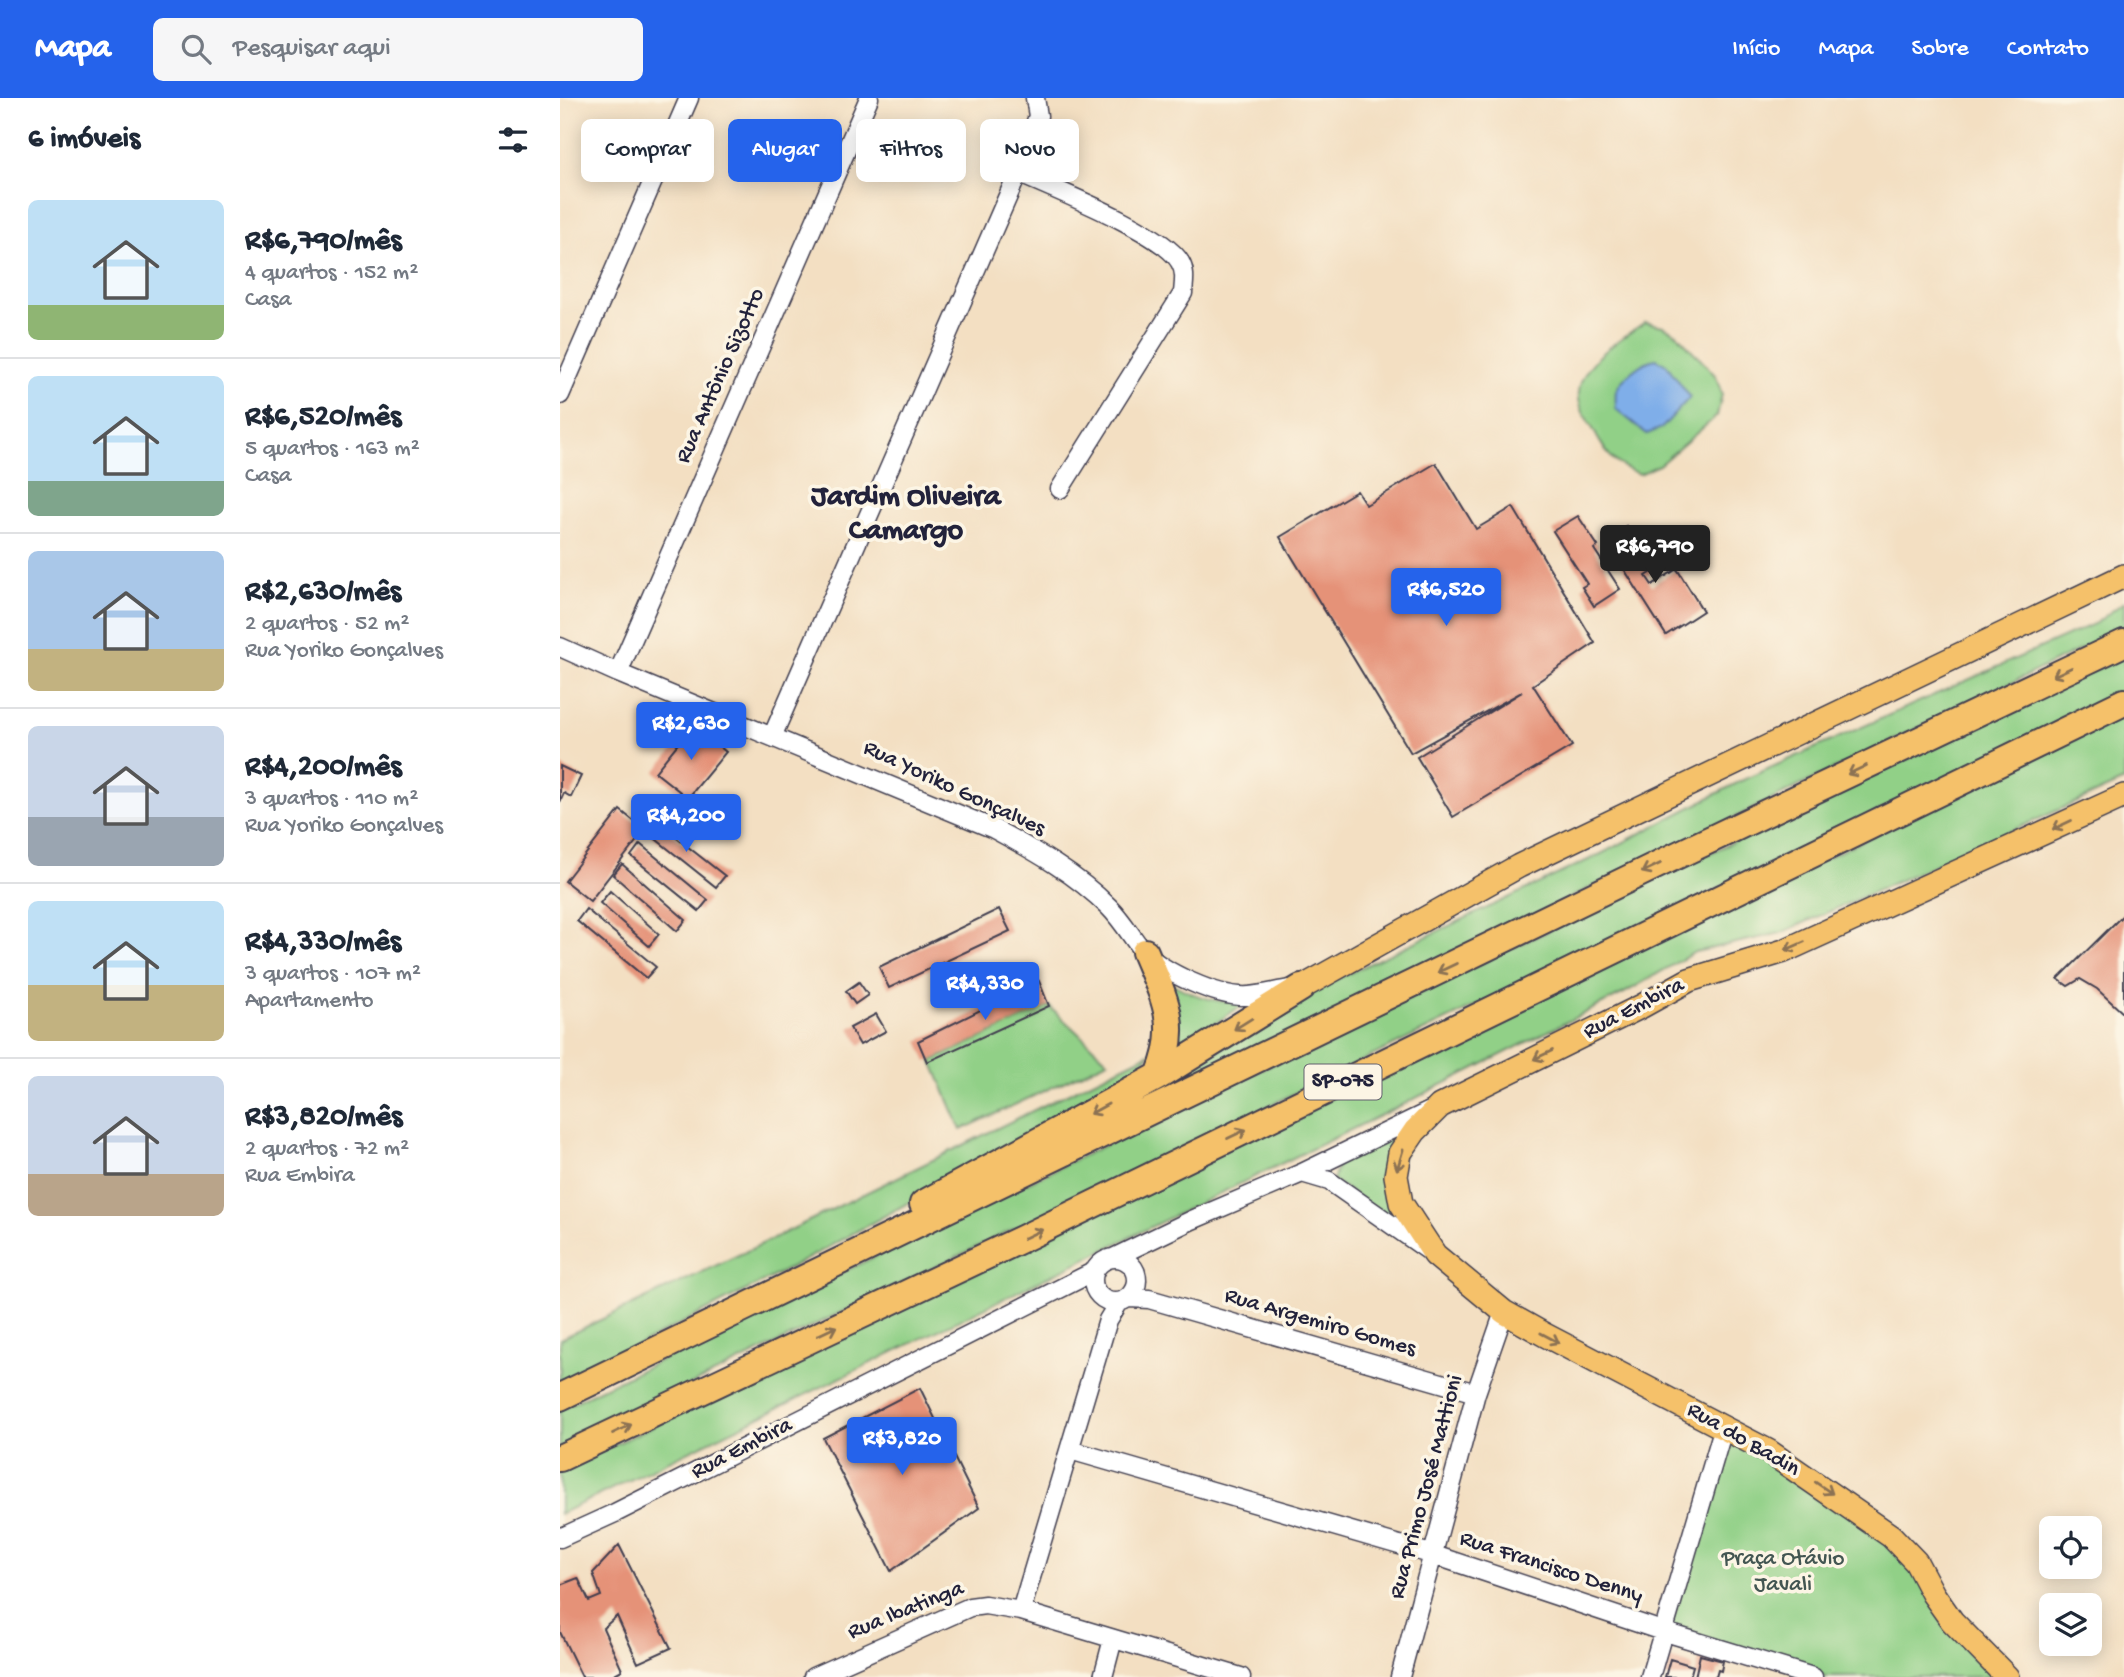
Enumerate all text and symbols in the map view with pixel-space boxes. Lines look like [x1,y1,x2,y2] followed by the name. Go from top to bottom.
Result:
[153,18,643,81] search box
[35,30,111,68] text: Mapa
[177,30,215,68] icon: search
[233,34,391,65] text: Pesquisar aqui
[1732,35,1780,64] text: Início
[1818,35,1874,64] text: Mapa
[1912,35,1969,64] text: Sobre
[2007,35,2089,64] text: Contato
[581,119,714,182] chip: Comprar
[728,119,842,182] chip: Alugar
[856,119,966,182] chip: Filtros
[980,119,1079,182] chip: Novo
[494,121,532,159] icon: filters
[28,123,140,158] text: 6 imóveis
[245,225,402,260] text: R$6,790/mês
[84,228,168,312] icon: home
[245,260,418,287] text: 4 quartos · 152 m²
[670,284,772,468] street label: Rua Antônio Sizotto
[245,287,291,314] text: Casa
[245,401,401,436] text: R$6,520/mês
[84,404,168,488] icon: home
[245,436,420,463] text: 5 quartos · 163 m²
[245,463,291,490] text: Casa
[810,481,1002,550] district label: Jardim Oliveira Camargo
[1590,526,1720,585] pin: R$6,790
[1616,534,1694,561] text: R$6,790
[1381,568,1511,628] pin: R$6,520
[245,576,401,611] text: R$2,630/mês
[1407,577,1485,604] text: R$6,520
[84,579,168,663] icon: home
[245,611,409,638] text: 2 quartos · 52 m²
[245,638,443,665] text: Rua Yoriko Gonçalves
[2052,666,2073,680] one-way arrow
[626,702,756,762] pin: R$2,630
[652,711,730,738] text: R$2,630
[859,735,1050,843] street label: Rua Yoriko Gonçalves
[245,751,402,786] text: R$4,200/mês
[84,754,168,838] icon: home
[1847,764,1868,777] one-way arrow
[245,786,418,813] text: 3 quartos · 110 m²
[621,794,751,854] pin: R$4,200
[647,803,725,830] text: R$4,200
[245,813,443,840] text: Rua Yoriko Gonçalves
[2052,819,2073,832] one-way arrow
[1641,861,1662,875] one-way arrow
[245,926,401,961] text: R$4,330/mês
[84,929,168,1013] icon: home
[1785,940,1806,953] one-way arrow
[245,961,421,988] text: 3 quartos · 107 m²
[1437,961,1458,975] one-way arrow
[920,962,1050,1022] pin: R$4,330
[946,971,1024,998] text: R$4,330
[1579,972,1690,1046] street label: Rua Embira
[245,988,373,1015] text: Apartamento
[1234,1016,1253,1031] one-way arrow
[1533,1049,1553,1063] one-way arrow
[1304,1065,1382,1100] road number: SP-075
[245,1101,402,1136] text: R$3,820/mês
[1090,1102,1110,1116] one-way arrow
[84,1104,168,1188] icon: home
[1226,1127,1247,1140] one-way arrow
[245,1136,409,1163] text: 2 quartos · 72 m²
[1393,1148,1406,1170] one-way arrow
[245,1163,355,1190] text: Rua Embira
[1022,1226,1043,1240] one-way arrow
[1221,1283,1419,1363] street label: Rua Argemiro Gomes
[816,1324,837,1338] one-way arrow
[1539,1331,1560,1345] one-way arrow
[1384,1372,1470,1602] street label: Rua Primo José Mattioni
[1682,1397,1804,1483] street label: Rua do Badin
[687,1412,798,1486] street label: Rua Embira
[837,1418,967,1477] pin: R$3,820
[611,1422,632,1435] one-way arrow
[863,1426,941,1453] text: R$3,820
[1813,1481,1833,1495] one-way arrow
[2039,1516,2102,1656] map controls
[2039,1516,2102,1579] button: locate
[1456,1526,1646,1610] street label: Rua Francisco Denny
[1721,1546,1844,1599] park label: Praça Otávio Javali
[844,1575,969,1646] street label: Rua Ibatinga
[2039,1593,2102,1656] button: layers

